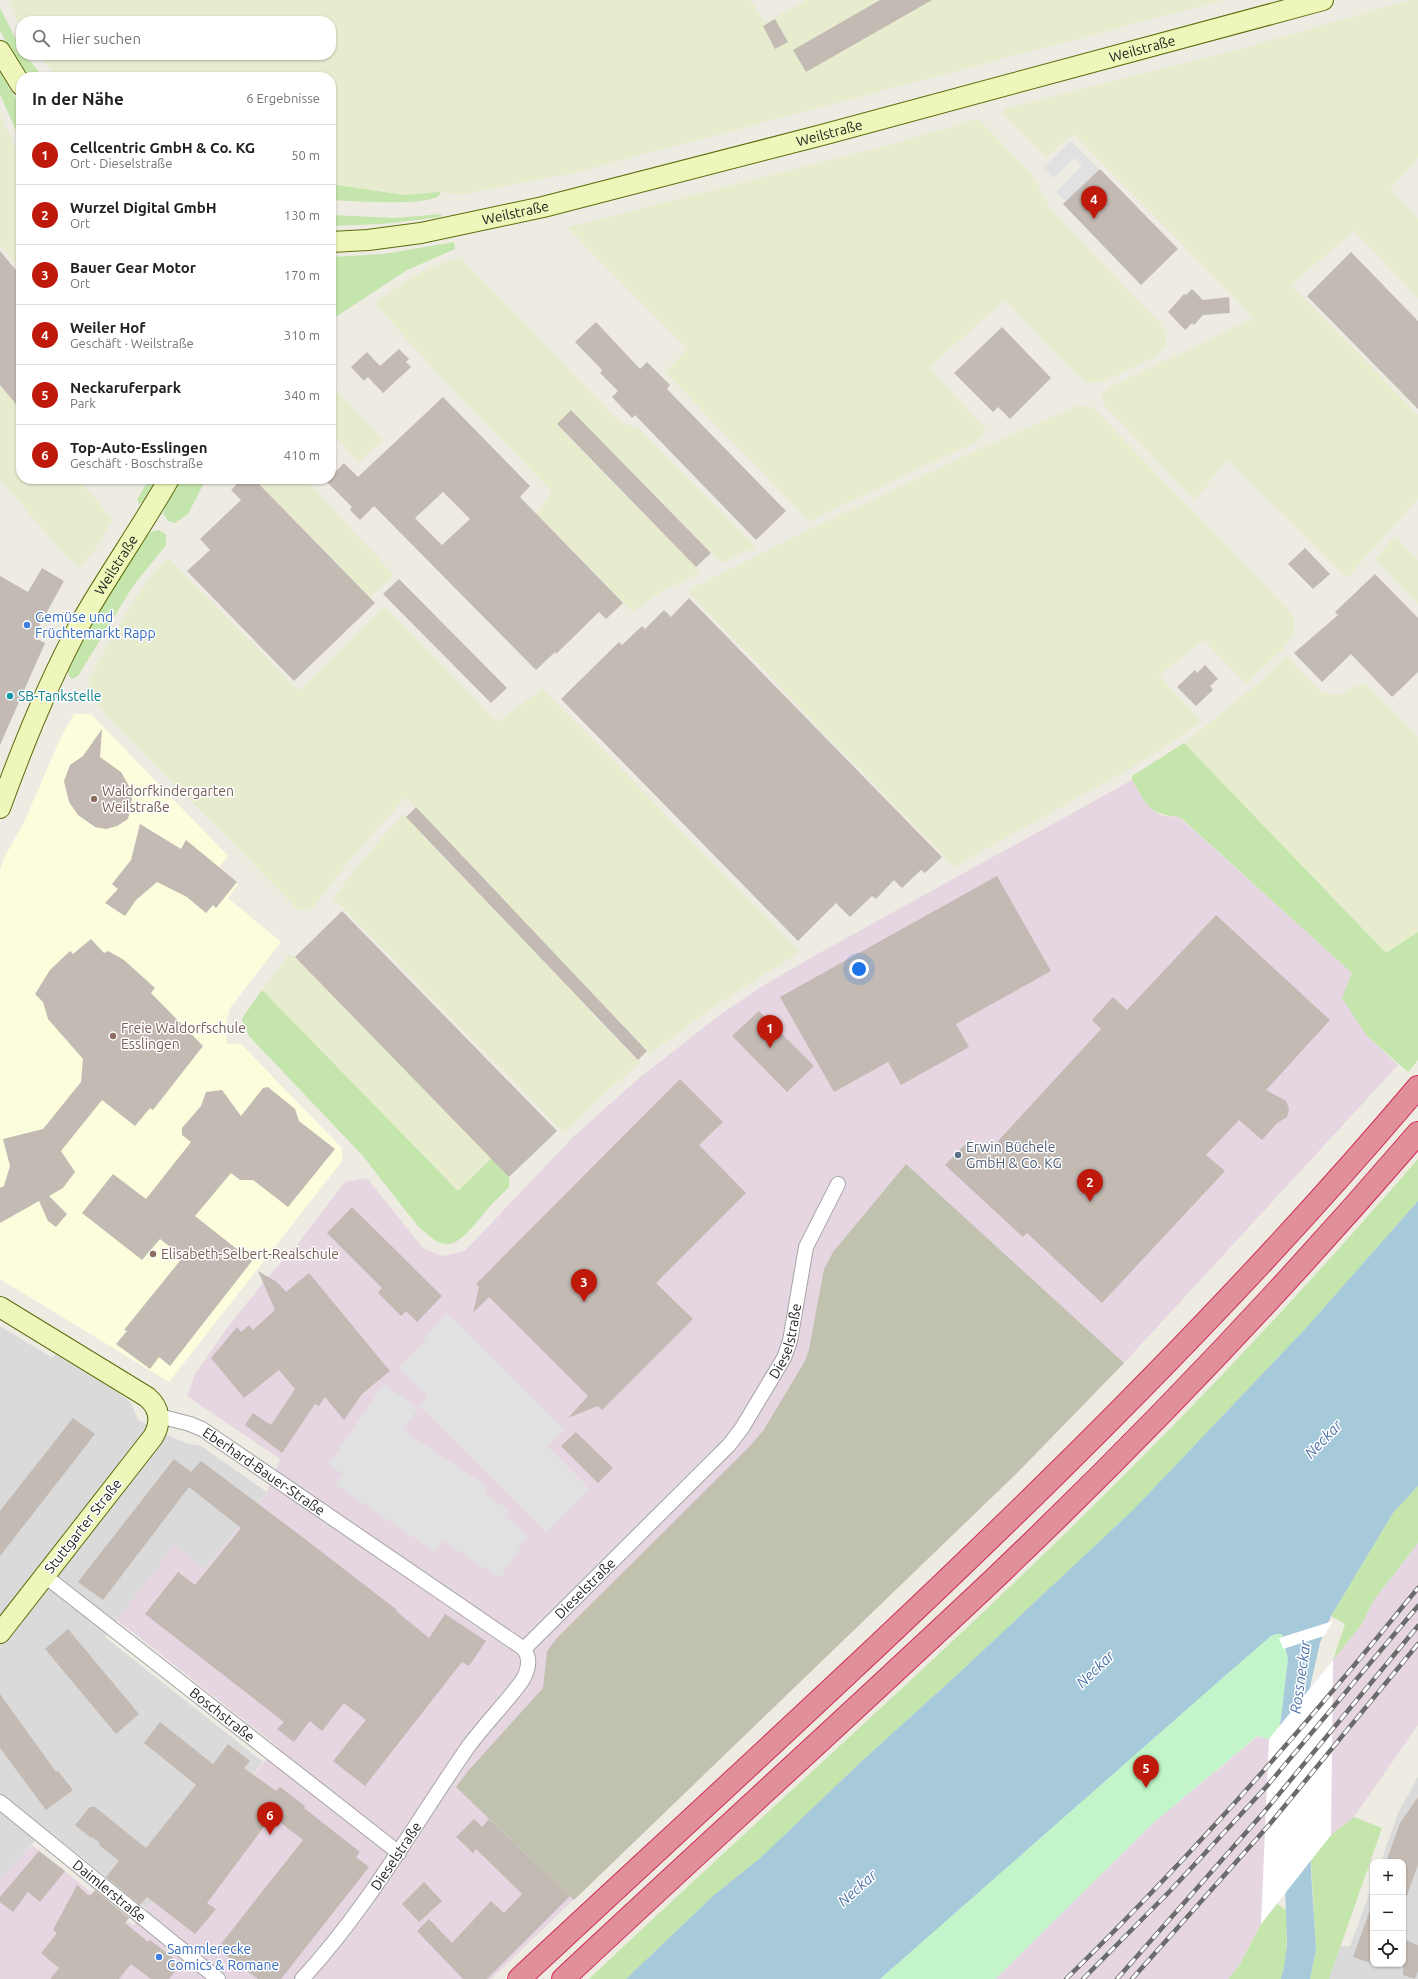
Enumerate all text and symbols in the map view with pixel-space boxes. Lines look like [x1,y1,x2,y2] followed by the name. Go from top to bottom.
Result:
[16,16,336,60] search box
[30,27,52,49] icon: search
[62,30,141,47] text: Hier suchen
[1107,32,1177,65] street label: Weilstraße
[32,89,124,108] text: In der Nähe
[246,91,320,105] text: 6 Ergebnisse
[795,116,864,149] street label: Weilstraße
[70,139,255,156] text: Cellcentric GmbH & Co. KG
[41,148,49,162] text: 1
[291,148,320,162] text: 50 m
[70,156,172,170] text: Ort · Dieselstraße
[1081,186,1107,219] pin: 4
[481,198,550,228] street label: Weilstraße
[70,199,217,216] text: Wurzel Digital GmbH
[41,208,49,222] text: 2
[284,208,320,222] text: 130 m
[70,216,90,230] text: Ort
[70,259,196,276] text: Bauer Gear Motor
[41,268,49,282] text: 3
[284,268,320,282] text: 170 m
[70,276,90,290] text: Ort
[70,319,146,336] text: Weiler Hof
[41,328,49,342] text: 4
[284,328,320,342] text: 310 m
[70,336,194,350] text: Geschäft · Weilstraße
[70,379,181,396] text: Neckaruferpark
[41,388,49,402] text: 5
[284,388,320,402] text: 340 m
[70,396,96,410] text: Park
[70,439,208,456] text: Top-Auto-Esslingen
[41,448,49,462] text: 6
[284,448,320,462] text: 410 m
[70,456,203,470] text: Geschäft · Boschstraße
[91,532,141,598] street label: Weilstraße
[35,609,156,641] place label: Gemüse und Früchtemarkt Rapp
[22,620,32,630] marker: Gemüse und Früchtemarkt Rapp
[18,688,102,704] place label: SB-Tankstelle
[5,691,15,701] marker: SB-Tankstelle
[102,783,234,815] place label: Waldorfkindergarten Weilstraße
[89,794,99,804] marker: Waldorfkindergarten Weilstraße
[849,959,869,979] your location
[757,1015,783,1048] pin: 1
[121,1020,246,1052] place label: Freie Waldorfschule Esslingen
[108,1031,118,1041] marker: Freie Waldorfschule Esslingen
[966,1139,1062,1171] place label: Erwin Büchele GmbH & Co. KG
[953,1150,963,1160] marker: Erwin Büchele GmbH & Co. KG
[1077,1169,1103,1202] pin: 2
[161,1246,339,1262] place label: Elisabeth-Selbert-Realschule
[148,1249,158,1259] marker: Elisabeth-Selbert-Realschule
[571,1269,597,1302] pin: 3
[765,1302,804,1382] street label: Dieselstraße
[1301,1416,1346,1462] water label: Neckar
[200,1424,328,1519] street label: Eberhard-Bauer-Straße
[41,1476,125,1576] street label: Stuttgarter Straße
[551,1555,619,1622] street label: Dieselstraße
[1286,1638,1314,1715] water label: Rossneckar
[1072,1646,1118,1691] water label: Neckar
[187,1684,258,1745] street label: Boschstraße
[1133,1755,1159,1788] pin: 5
[257,1802,283,1835] pin: 6
[367,1819,425,1893] street label: Dieselstraße
[70,1856,149,1925] street label: Daimlerstraße
[1370,1859,1406,1967] map controls
[1370,1859,1406,1895] button: +
[834,1865,881,1910] water label: Neckar
[1370,1895,1406,1931] button: −
[1370,1931,1406,1967] button: locate
[167,1941,279,1973] place label: Sammlerecke Comics & Romane
[154,1952,164,1962] marker: Sammlerecke Comics & Romane

